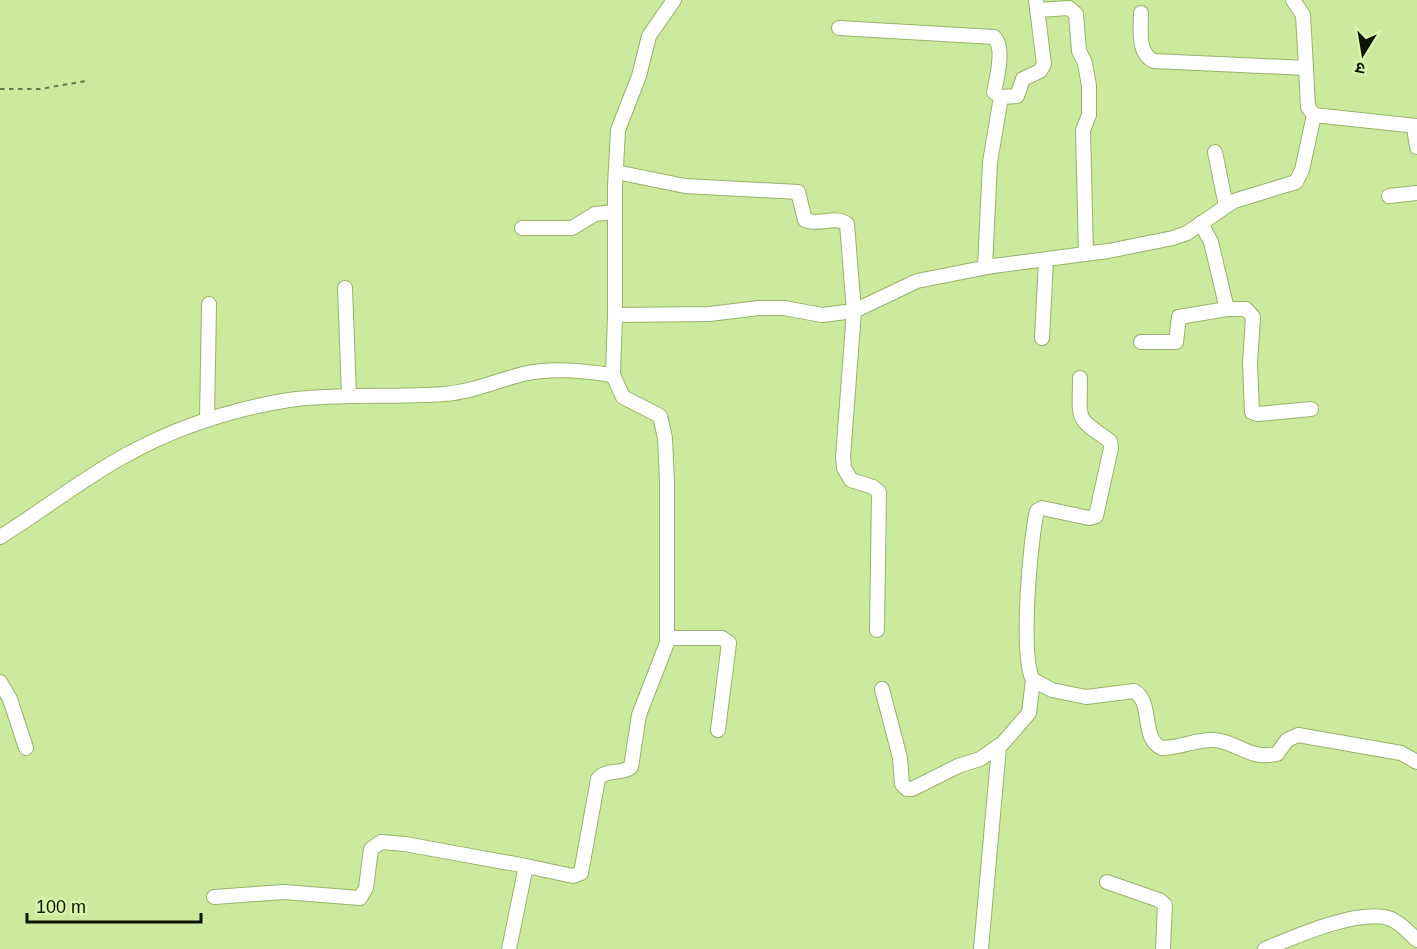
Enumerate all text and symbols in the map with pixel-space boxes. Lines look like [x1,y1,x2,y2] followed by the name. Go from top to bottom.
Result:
[1333,24,1393,84] north arrow
[1353,59,1366,77] text: उ
[27,886,201,924] scale bar
[36,897,86,917] text: 100 m

